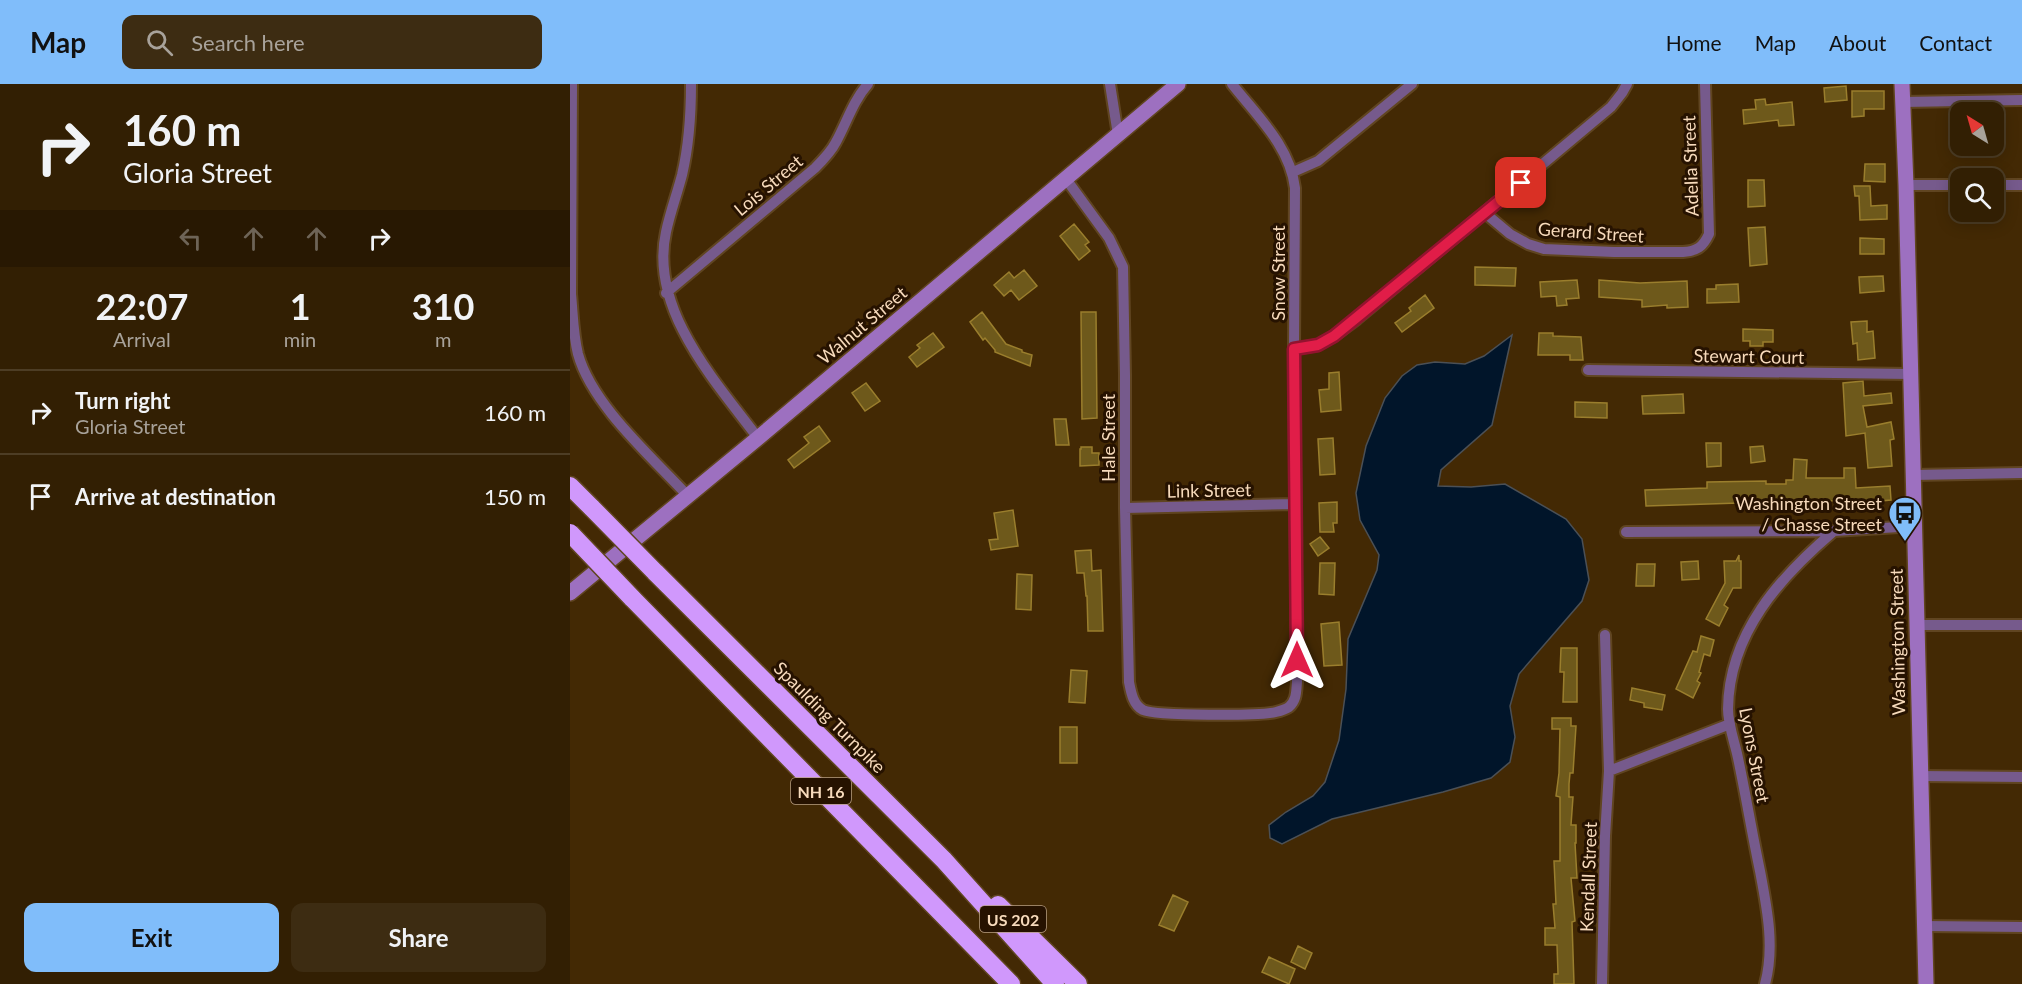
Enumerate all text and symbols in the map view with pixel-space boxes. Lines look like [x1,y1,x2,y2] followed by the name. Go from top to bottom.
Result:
[122,15,542,69] search box
[30,25,86,59] text: Map
[143,26,176,59] icon: search
[191,29,305,56] text: Search here
[1666,30,1722,55] text: Home
[1755,30,1796,55] text: Map
[1829,30,1886,55] text: About
[1919,30,1992,55] text: Contact
[1950,102,2004,156] north arrow
[1950,102,2004,222] map controls
[123,105,241,155] text: 160 m
[24,108,102,186] icon: right
[1677,115,1703,217] street label: Adelia Street
[729,150,807,220] street label: Lois Street
[123,156,272,189] text: Gloria Street
[1495,157,1546,208] pin
[1504,166,1537,199] icon: arrive
[1950,168,2004,222] button: search
[1537,217,1645,247] street label: Gerard Street
[174,222,207,255] icon: left
[237,222,270,255] icon: ahead
[300,222,333,255] icon: ahead
[363,222,396,255] icon: right
[1267,225,1289,321] street label: Snow Street
[813,281,911,369] street label: Walnut Street
[96,284,188,328] text: 22:07
[290,284,311,328] text: 1
[412,284,474,328] text: 310
[113,327,171,351] text: Arrival
[284,327,316,351] text: min
[435,327,451,351] text: m
[1693,344,1805,368] street label: Stewart Court
[75,387,170,414] text: Turn right
[1097,393,1119,482] street label: Hale Street
[24,396,57,429] icon: right
[484,399,546,426] text: 160 m
[75,414,185,438] text: Gloria Street
[1166,478,1252,502] street label: Link Street
[24,480,57,513] icon: arrive
[75,483,276,510] text: Arrive at destination
[484,483,546,510] text: 150 m
[1735,492,1883,535] place label: Washington Street / Chasse Street
[1887,495,1923,542] bus stop icon: Washington Street / Chasse Street
[1885,568,1909,716] street label: Washington Street
[1265,628,1329,692] position arrow
[770,657,890,777] street label: Spaulding Turnpike
[1735,705,1775,805] street label: Lyons Street
[791,778,851,804] road number: NH 16
[1575,821,1601,933] street label: Kendall Street
[24,903,279,972] button: Exit
[291,903,546,972] button: Share
[980,906,1046,932] road number: US 202

